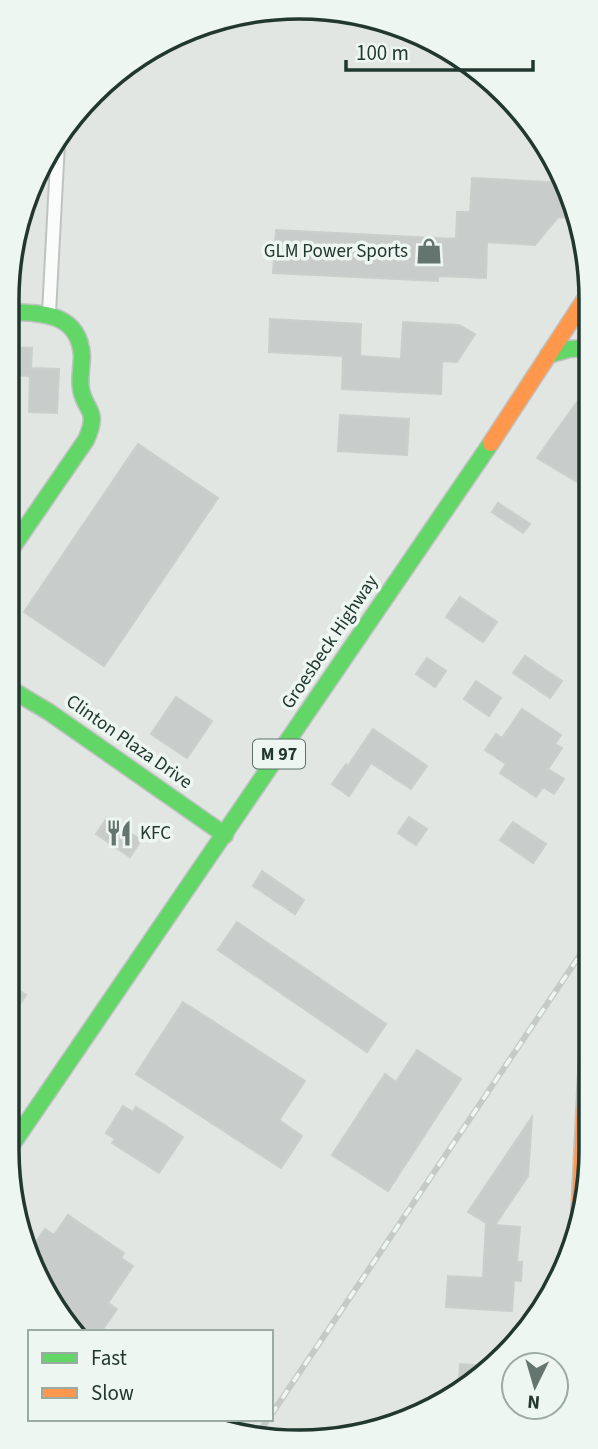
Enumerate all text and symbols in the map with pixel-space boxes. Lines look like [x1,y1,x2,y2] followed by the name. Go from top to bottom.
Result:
[346,28,533,72] scale bar
[356,38,409,68] text: 100 m
[414,236,444,266] shop icon: GLM Power Sports
[264,238,408,265] place label: GLM Power Sports
[275,569,385,714] street label: Groesbeck Highway
[60,688,198,796] street label: Clinton Plaza Drive
[253,740,305,768] road number: M 97
[104,818,134,848] restaurant icon: KFC
[140,820,171,847] place label: KFC
[28,1330,273,1421] legend
[91,1343,127,1373] text: Fast
[500,1351,570,1421] north arrow
[91,1378,134,1408] text: Slow
[526,1387,541,1415] text: N

